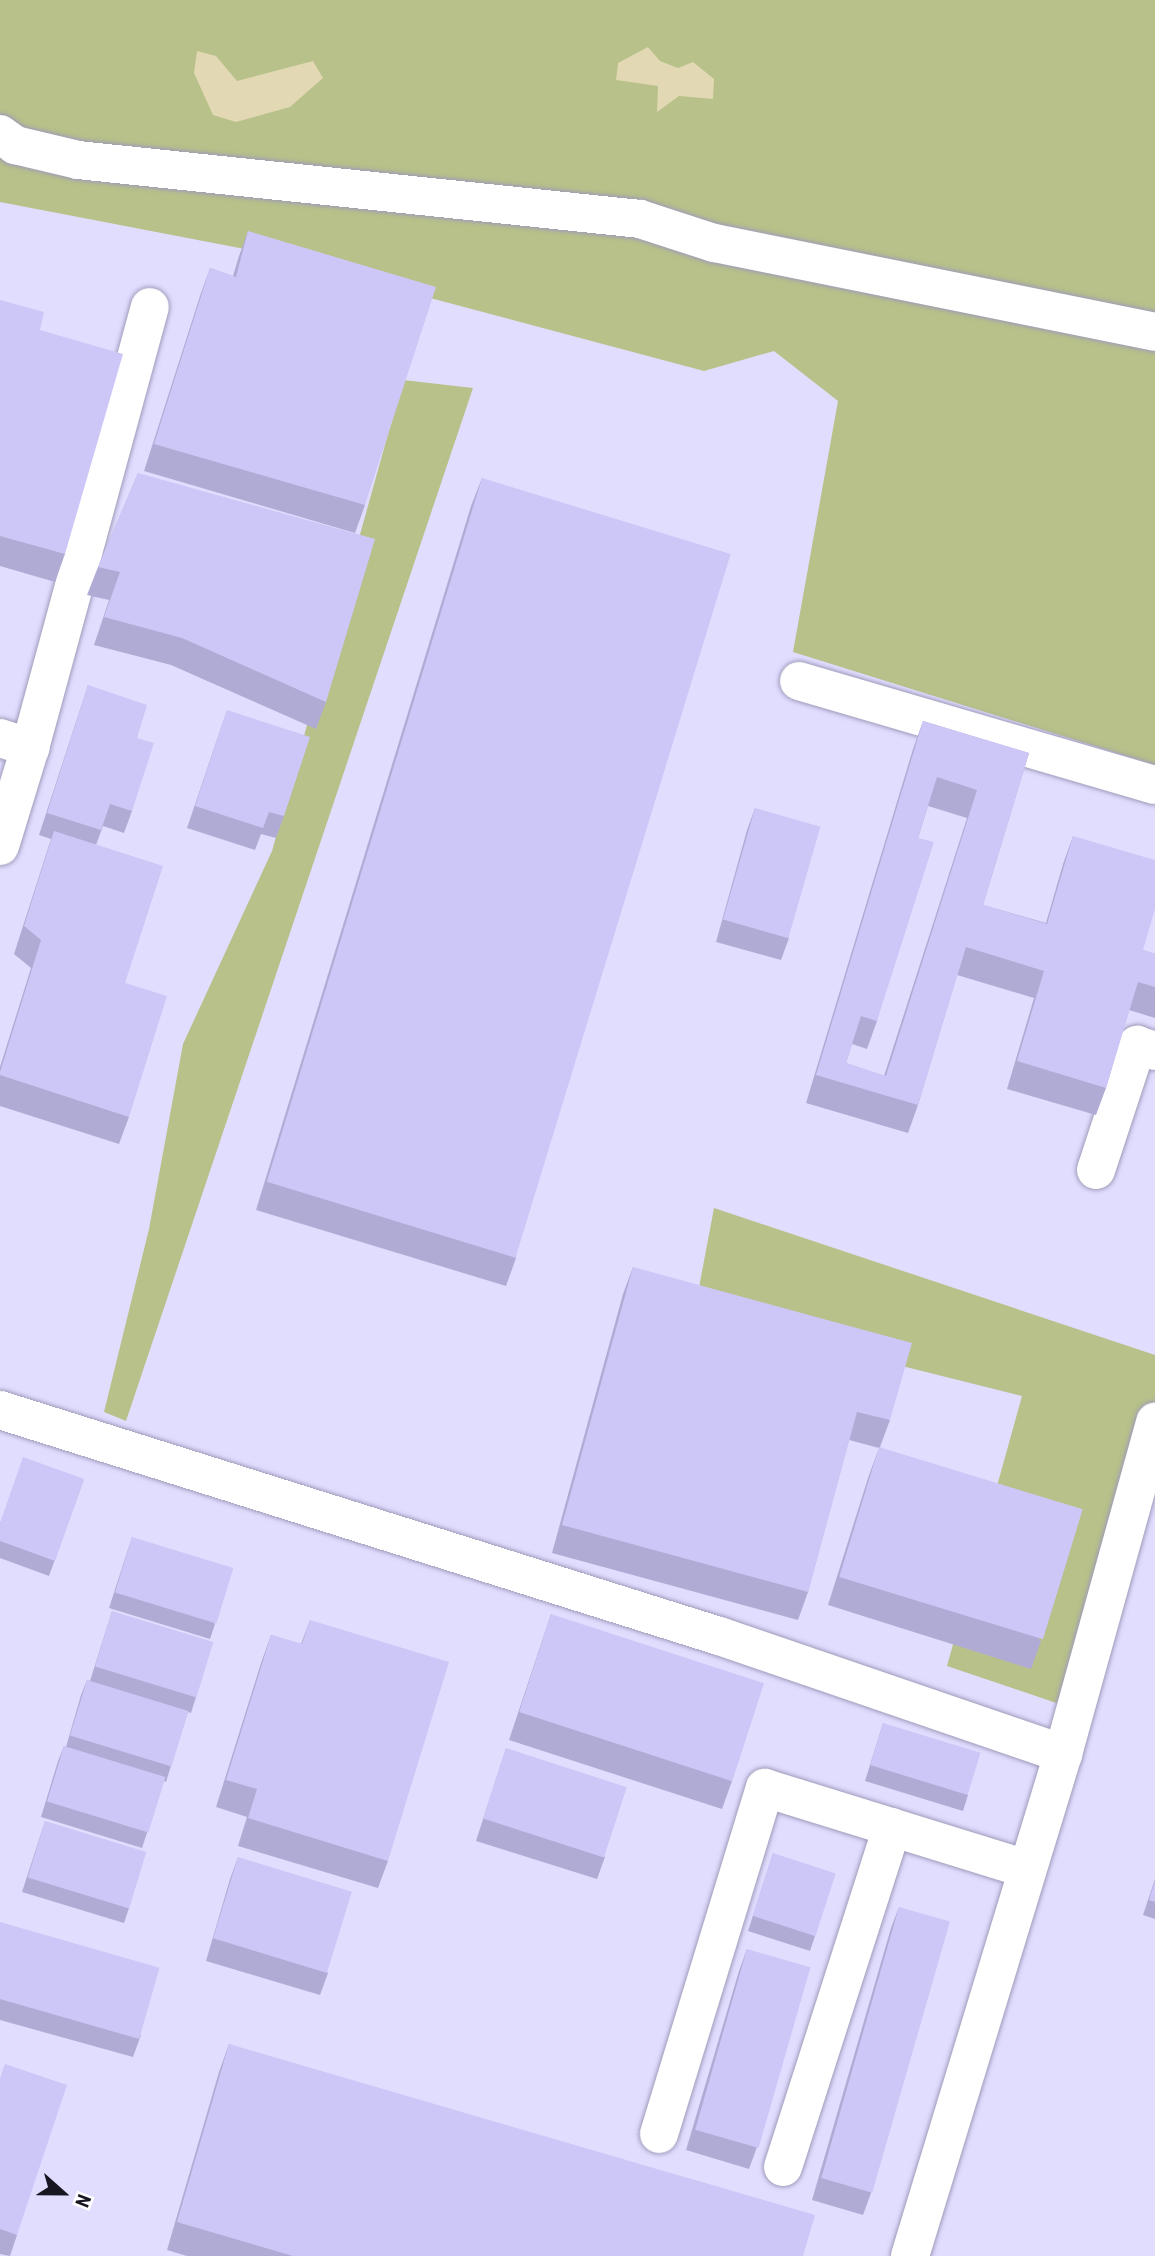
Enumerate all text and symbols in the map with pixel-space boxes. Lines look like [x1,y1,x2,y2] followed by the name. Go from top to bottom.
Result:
[28,2158,98,2228] north arrow
[70,2191,96,2210] text: N

